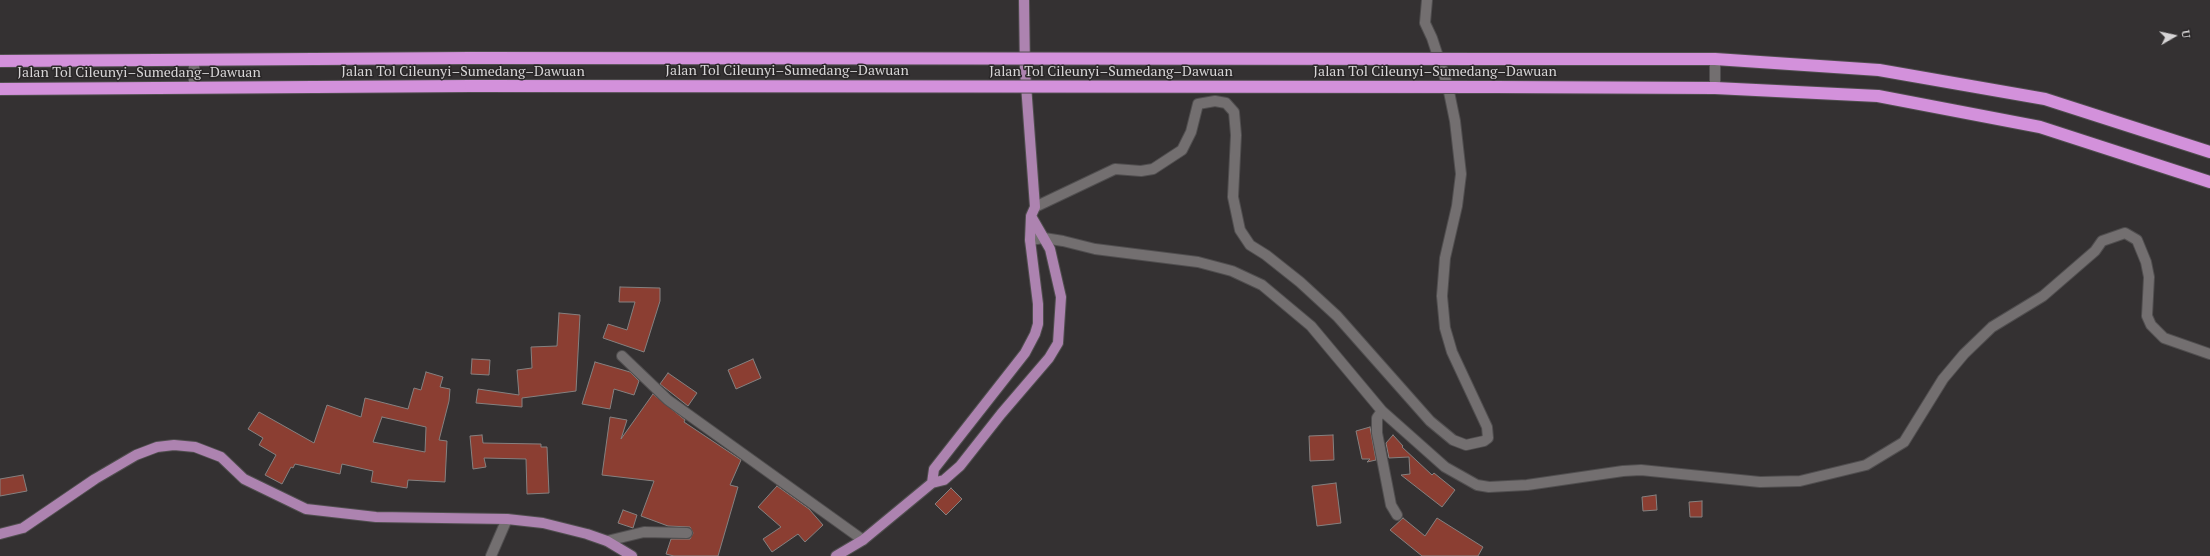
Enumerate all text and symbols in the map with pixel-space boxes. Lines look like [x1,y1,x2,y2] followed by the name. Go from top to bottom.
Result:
[2154,16,2194,56] north arrow
[2178,29,2193,39] text: U
[665,63,909,79] street label: Jalan Tol Cileunyi–Sumedang–Dawuan
[341,64,585,80] street label: Jalan Tol Cileunyi–Sumedang–Dawuan
[989,64,1233,80] street label: Jalan Tol Cileunyi–Sumedang–Dawuan
[1313,64,1557,80] street label: Jalan Tol Cileunyi–Sumedang–Dawuan
[17,65,261,81] street label: Jalan Tol Cileunyi–Sumedang–Dawuan

